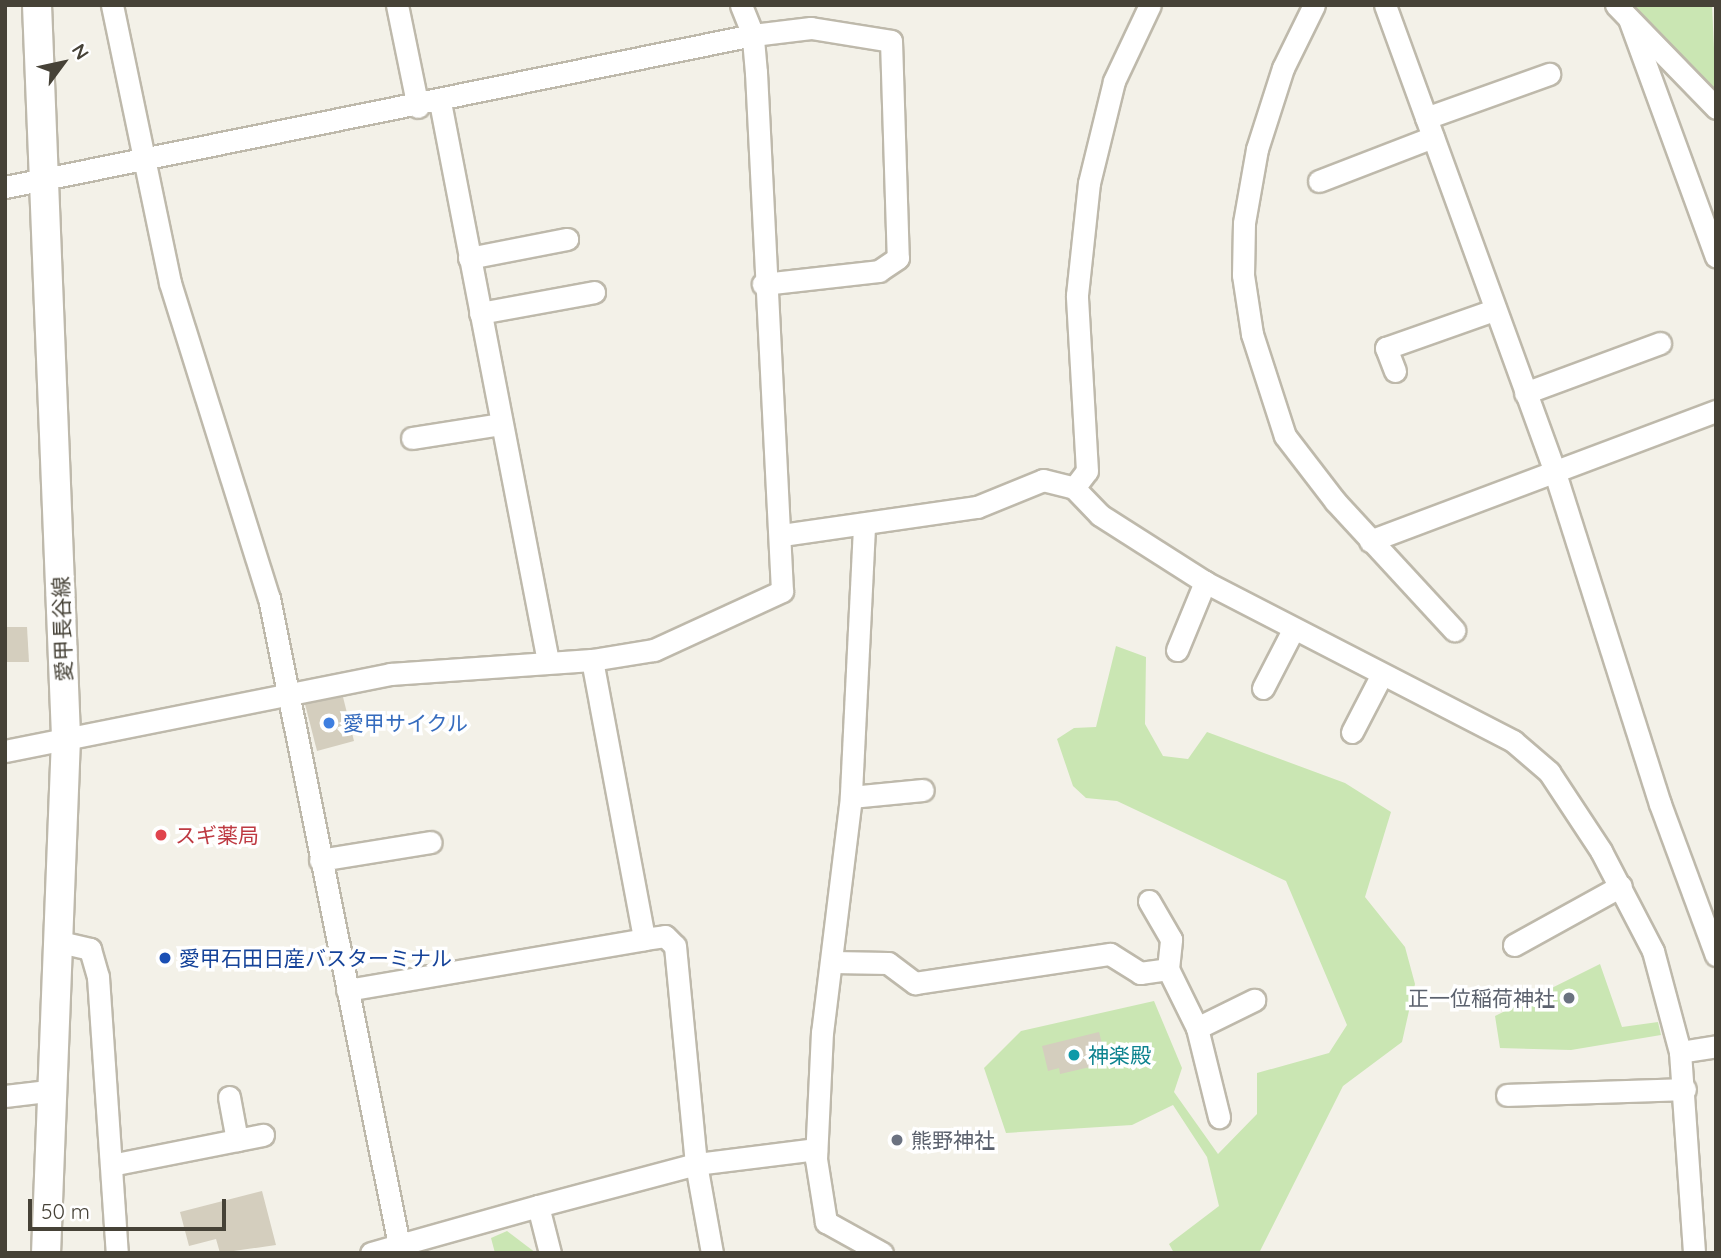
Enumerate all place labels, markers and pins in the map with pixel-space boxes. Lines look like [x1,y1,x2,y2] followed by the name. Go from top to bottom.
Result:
[343,710,469,736] place label: 愛甲サイクル
[321,715,337,731] marker: 愛甲サイクル
[175,822,259,848] place label: スギ薬局
[153,827,169,843] marker: スギ薬局
[179,945,452,971] place label: 愛甲石田日産バスターミナル
[157,950,173,966] marker: 愛甲石田日産バスターミナル
[1408,985,1555,1011] place label: 正一位稲荷神社
[1561,990,1577,1006] marker: 正一位稲荷神社
[1088,1042,1151,1068] place label: 神楽殿
[1066,1047,1082,1063] marker: 神楽殿
[911,1127,995,1153] place label: 熊野神社
[889,1132,905,1148] marker: 熊野神社

